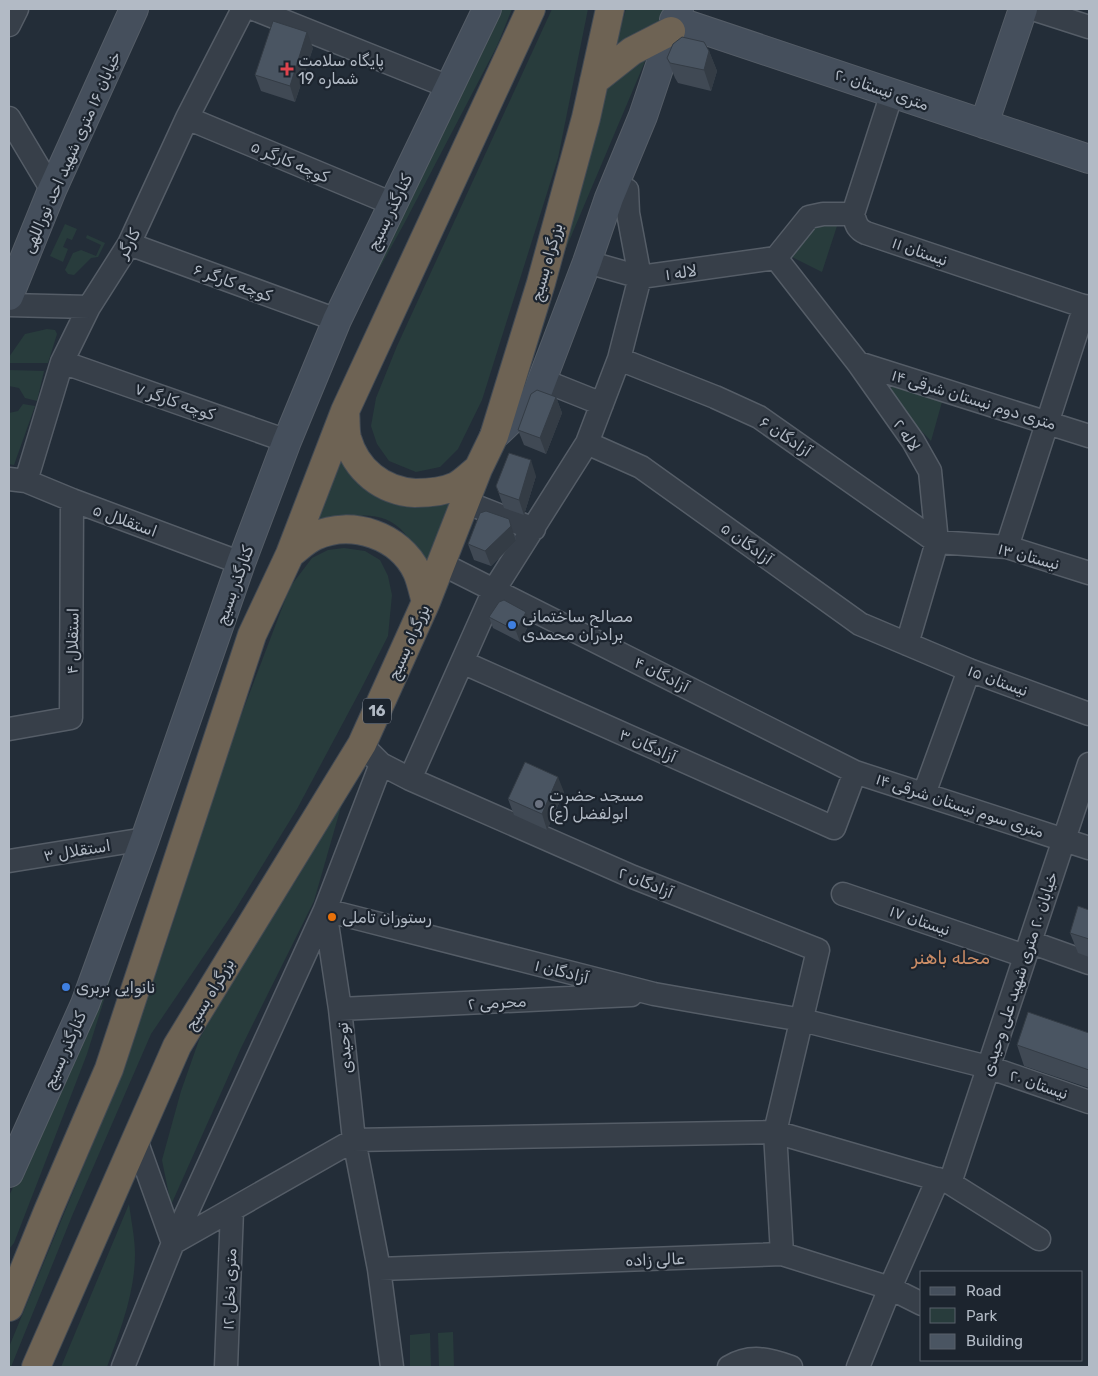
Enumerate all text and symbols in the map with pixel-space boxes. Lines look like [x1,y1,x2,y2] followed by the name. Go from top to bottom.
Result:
[18,48,126,257] street label: خیابان ۱۶ متری شهید احد نوراللهی
[298,51,384,89] place label: پایگاه سلامت شماره 19
[280,62,294,76] marker: پایگاه سلامت شماره 19
[832,65,931,115] street label: ۲۰ متری نیستان
[247,136,333,188] street label: کوچه کارگر ۵
[363,170,418,254] street label: کنارگذر بسیج
[526,221,569,304] street label: بزرگراه بسیج
[112,224,145,263] street label: کارگر
[889,233,950,270] street label: نیستان ۱۱
[191,259,275,307] street label: کوچه کارگر ۶
[664,261,698,284] street label: لاله ۱
[889,365,1059,435] street label: ۱۴ متری دوم نیستان شرقی
[132,379,218,425] street label: کوچه کارگر ۷
[756,412,816,462] street label: آزادگان ۶
[889,415,924,455] street label: لاله ۲
[90,500,160,541] street label: استقلال ۵
[716,518,777,570] street label: آزادگان ۵
[996,539,1062,574] street label: نیستان ۱۳
[211,542,260,628] street label: کنارگذر بسیج
[383,601,435,684] street label: بزرگراه بسیج
[522,607,633,645] place label: مصالح ساختمانی برادران محمدی
[62,608,83,674] street label: استقلال ۴
[506,619,518,631] marker: مصالح ساختمانی برادران محمدی
[631,653,693,697] street label: آزادگان ۴
[965,661,1031,700] street label: نیستان ۱۵
[363,698,391,724] road number: 16
[616,724,680,767] street label: آزادگان ۳
[873,769,1046,843] street label: ۱۴ متری سوم نیستان شرقی
[549,786,644,825] place label: مسجد حضرت ابولفضل (ع)
[533,798,545,810] marker: مسجد حضرت ابولفضل (ع)
[42,836,112,865] street label: استقلال ۳
[615,863,677,903] street label: آزادگان ۲
[977,870,1062,1079] street label: خیابان ۲۰ متری شهید علی وحیدی
[887,901,953,940] street label: نیستان ۱۷
[342,908,432,928] place label: رستوران تاملی
[326,911,338,923] marker: رستوران تاملی
[911,947,990,969] district label: محله باهنر
[181,955,240,1035] street label: بزرگراه بسیج
[533,956,591,988] street label: آزادگان ۱
[76,978,155,998] place label: نانوایی بربری
[60,981,72,993] marker: نانوایی بربری
[467,991,527,1015] street label: محرمی ۲
[39,1008,92,1093] street label: کنارگذر بسیج
[332,1021,358,1074] street label: توحیدی
[1007,1066,1071,1103] street label: نیستان ۲۰
[219,1248,241,1330] street label: ۱۲ متری نخل
[625,1249,685,1271] street label: عالی زاده
[920,1271,1083,1361] legend
[966,1282,1002,1300] text: Road
[966,1307,997,1325] text: Park
[966,1332,1023,1350] text: Building

